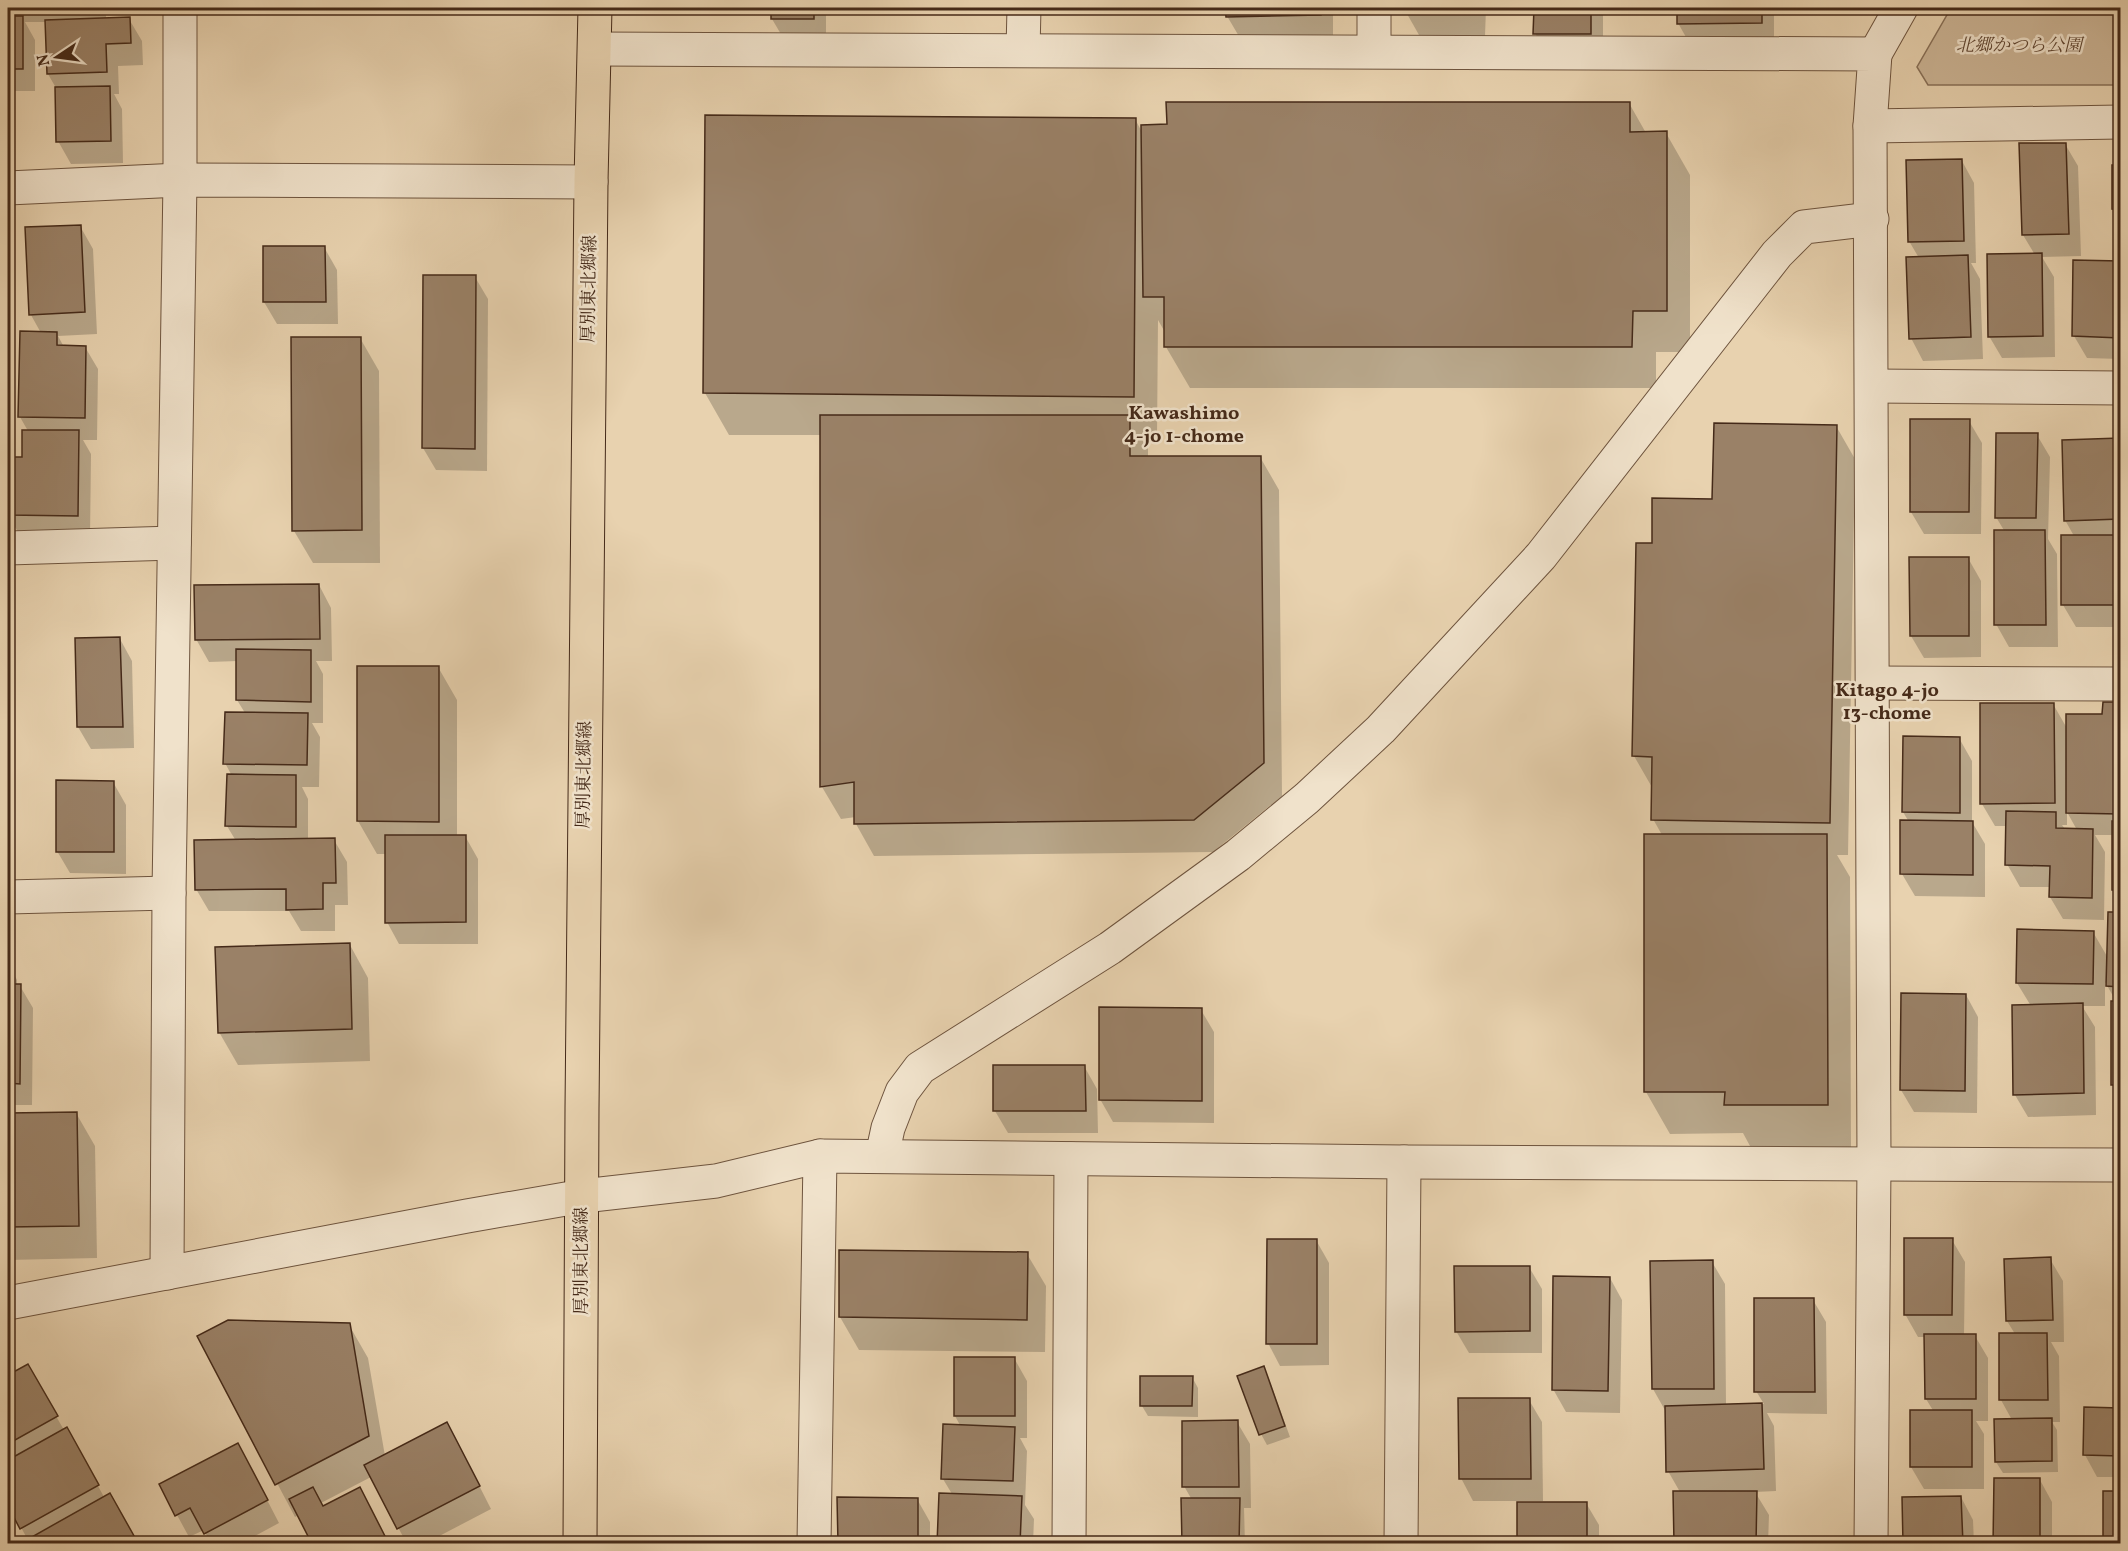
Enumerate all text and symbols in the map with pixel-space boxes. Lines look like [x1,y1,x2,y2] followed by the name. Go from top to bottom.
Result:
[27,27,87,87] north arrow
[1956,34,2085,59] park label: 北郷かつら公園
[32,51,56,68] text: N
[577,235,603,343] street label: 厚別東北郷線
[1124,400,1244,451] district label: Kawashimo 4-jo 1-chome
[1835,677,1939,728] district label: Kitago 4-jo 13-chome
[572,721,598,829] street label: 厚別東北郷線
[570,1207,595,1315] street label: 厚別東北郷線

